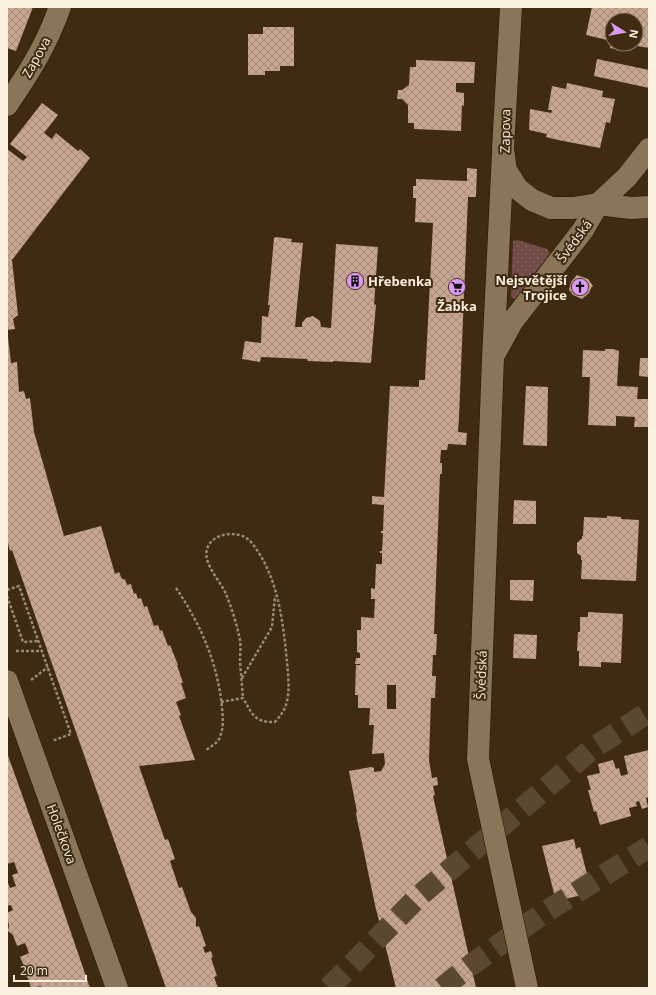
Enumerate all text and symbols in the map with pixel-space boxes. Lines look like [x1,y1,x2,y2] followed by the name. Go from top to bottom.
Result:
[604,12,644,52] north arrow
[626,28,643,40] text: N
[17,33,55,81] street label: Zapova
[496,109,514,153] street label: Zapova
[552,216,596,266] street label: Švédská
[345,271,365,291] building icon: Hřebenka
[496,271,568,304] place label: Nejsvětější Trojice
[368,272,432,290] place label: Hřebenka
[447,277,467,297] supermarket icon: Žabka
[570,277,590,297] church icon: Nejsvětější Trojice
[437,297,477,315] place label: Žabka
[471,650,491,700] street label: Švédská
[43,802,81,866] street label: Holečkova
[14,957,86,983] scale bar
[20,962,48,979] text: 20 m

